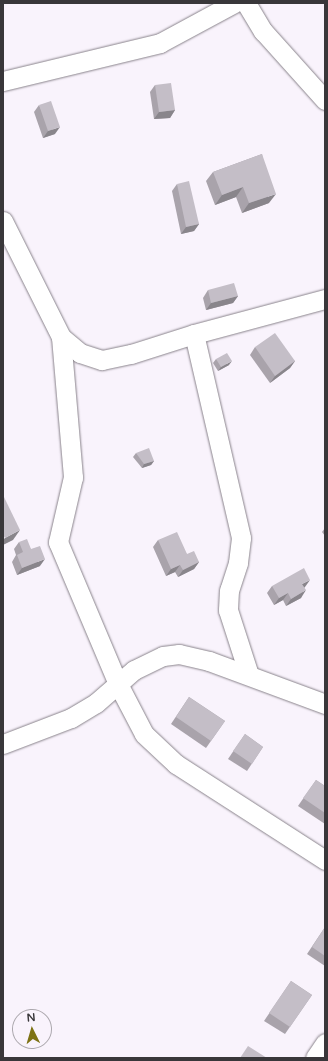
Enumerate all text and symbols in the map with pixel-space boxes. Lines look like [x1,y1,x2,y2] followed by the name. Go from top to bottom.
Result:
[12,1009,52,1049] north arrow
[26,1011,36,1024] text: N

